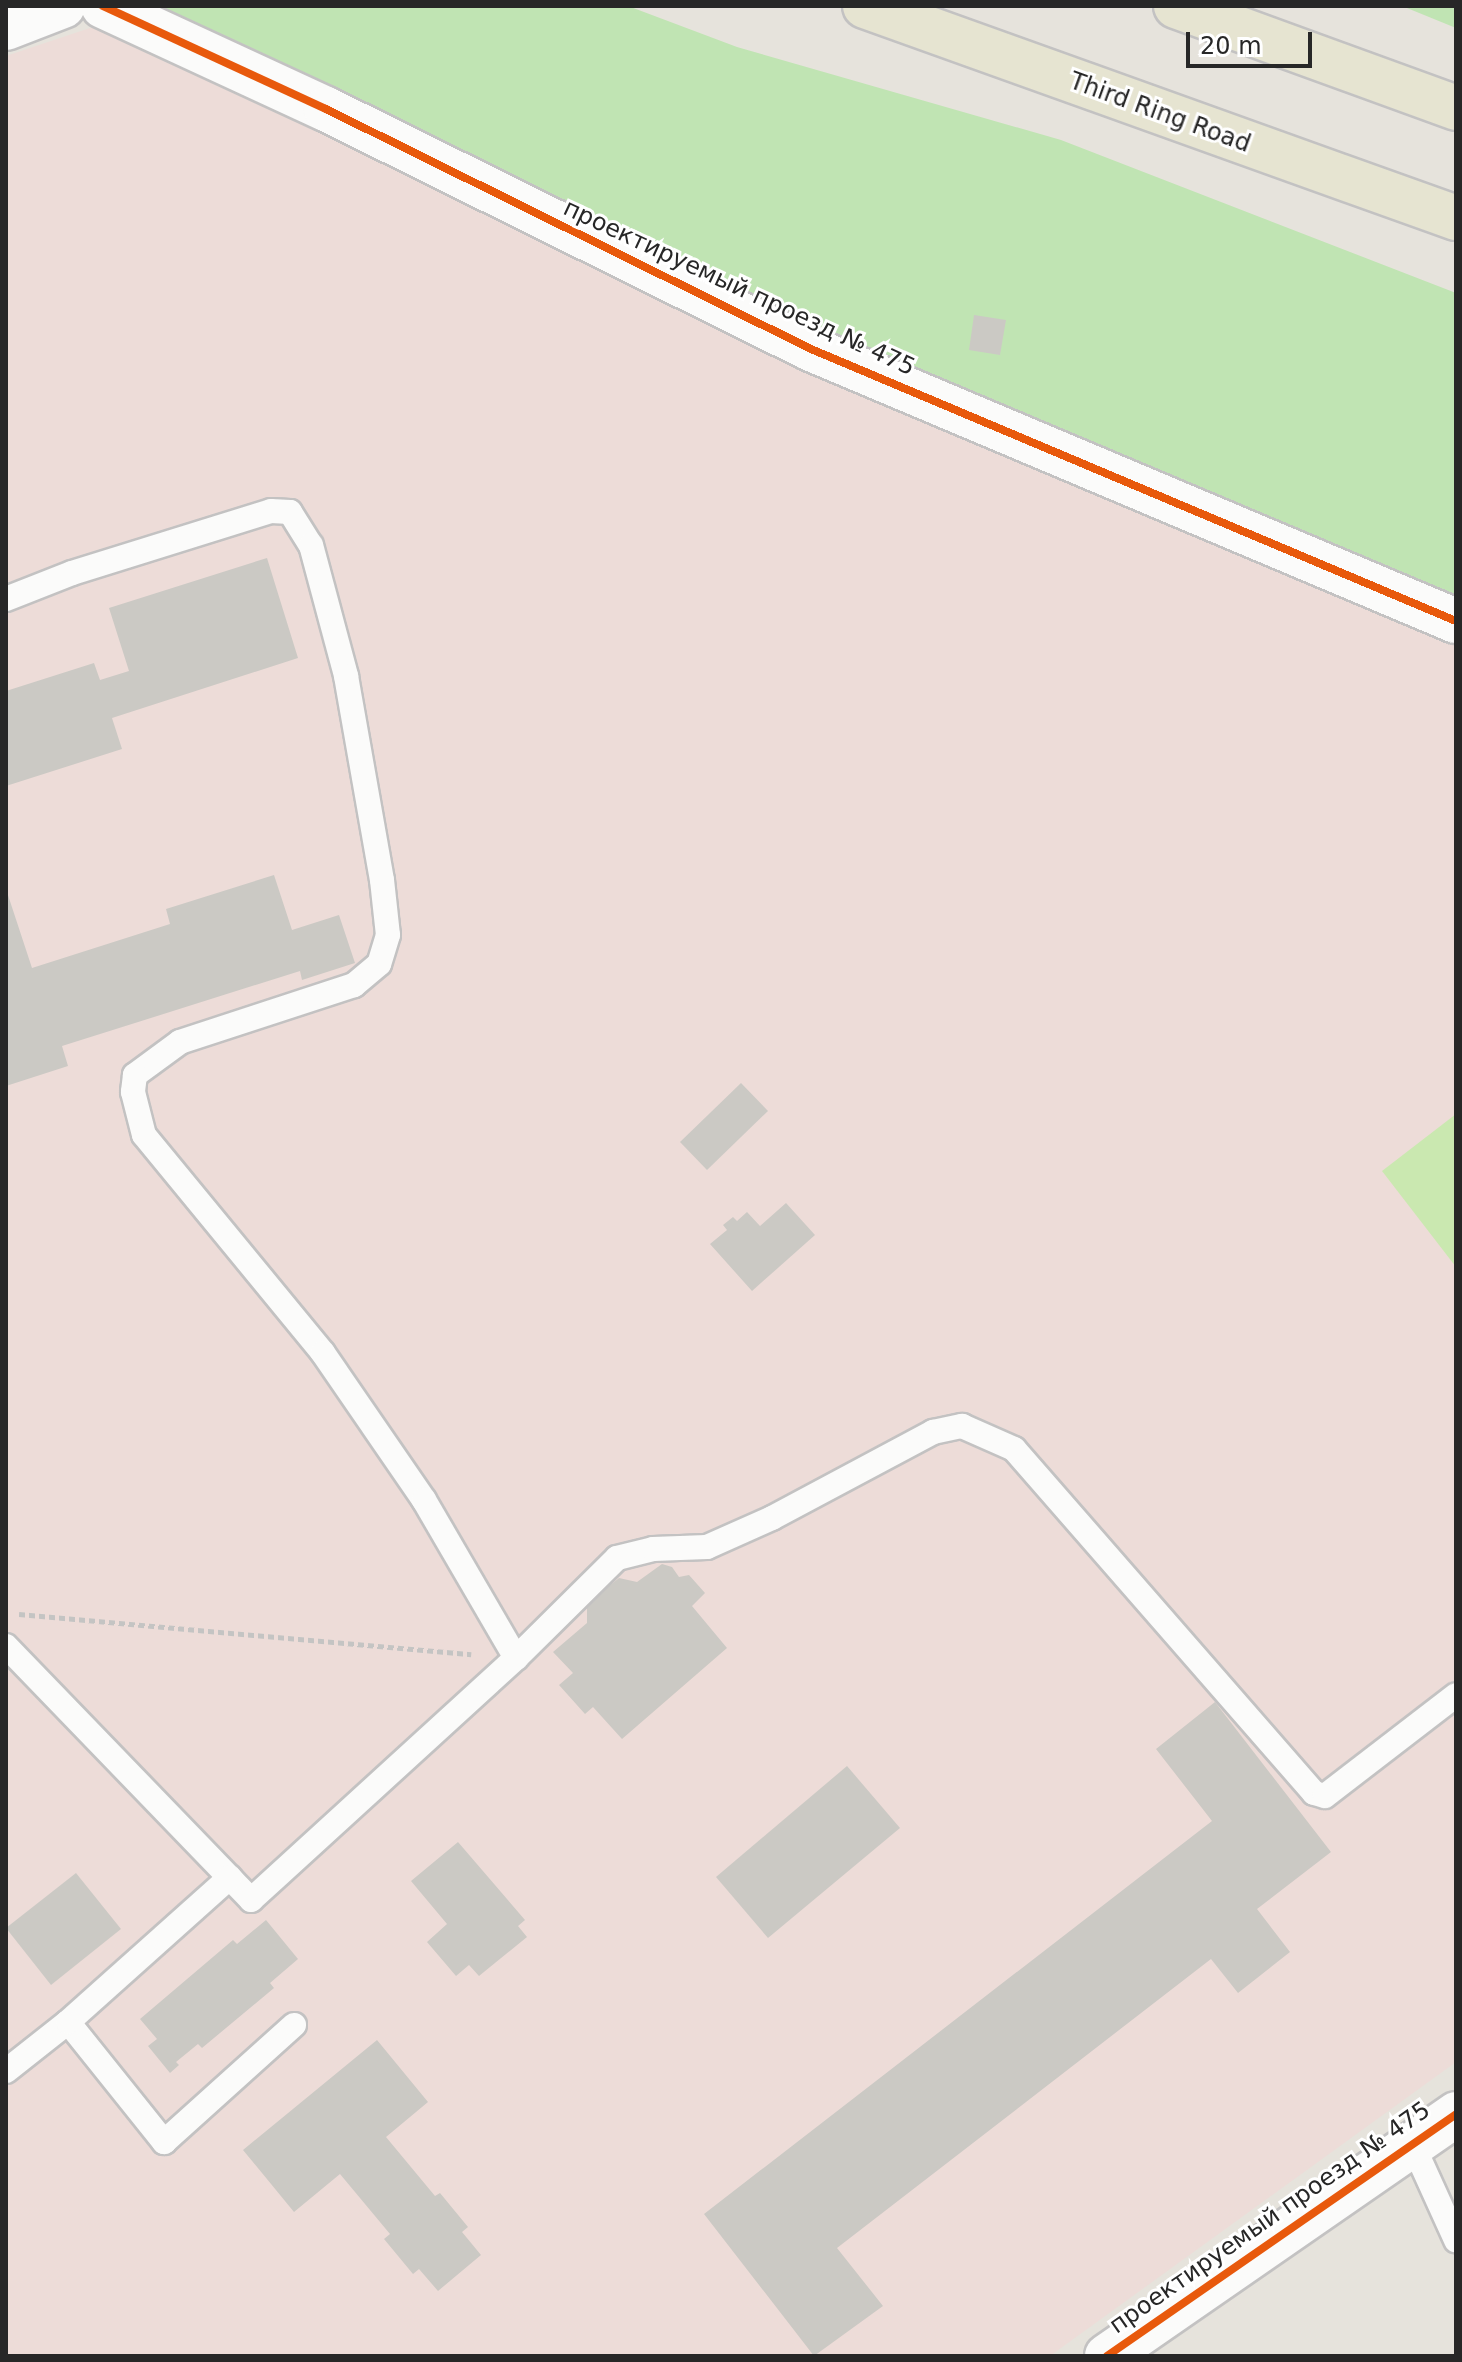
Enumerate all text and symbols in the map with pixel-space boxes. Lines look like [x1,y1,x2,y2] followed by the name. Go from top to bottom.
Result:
[1190,16,1316,66] scale bar
[1200,32,1262,60] text: 20 m
[1066,67,1254,159] street label: Third Ring Road
[559,194,919,382] street label: проектируемый проезд № 475
[1104,2096,1436,2340] street label: проектируемый проезд № 475

